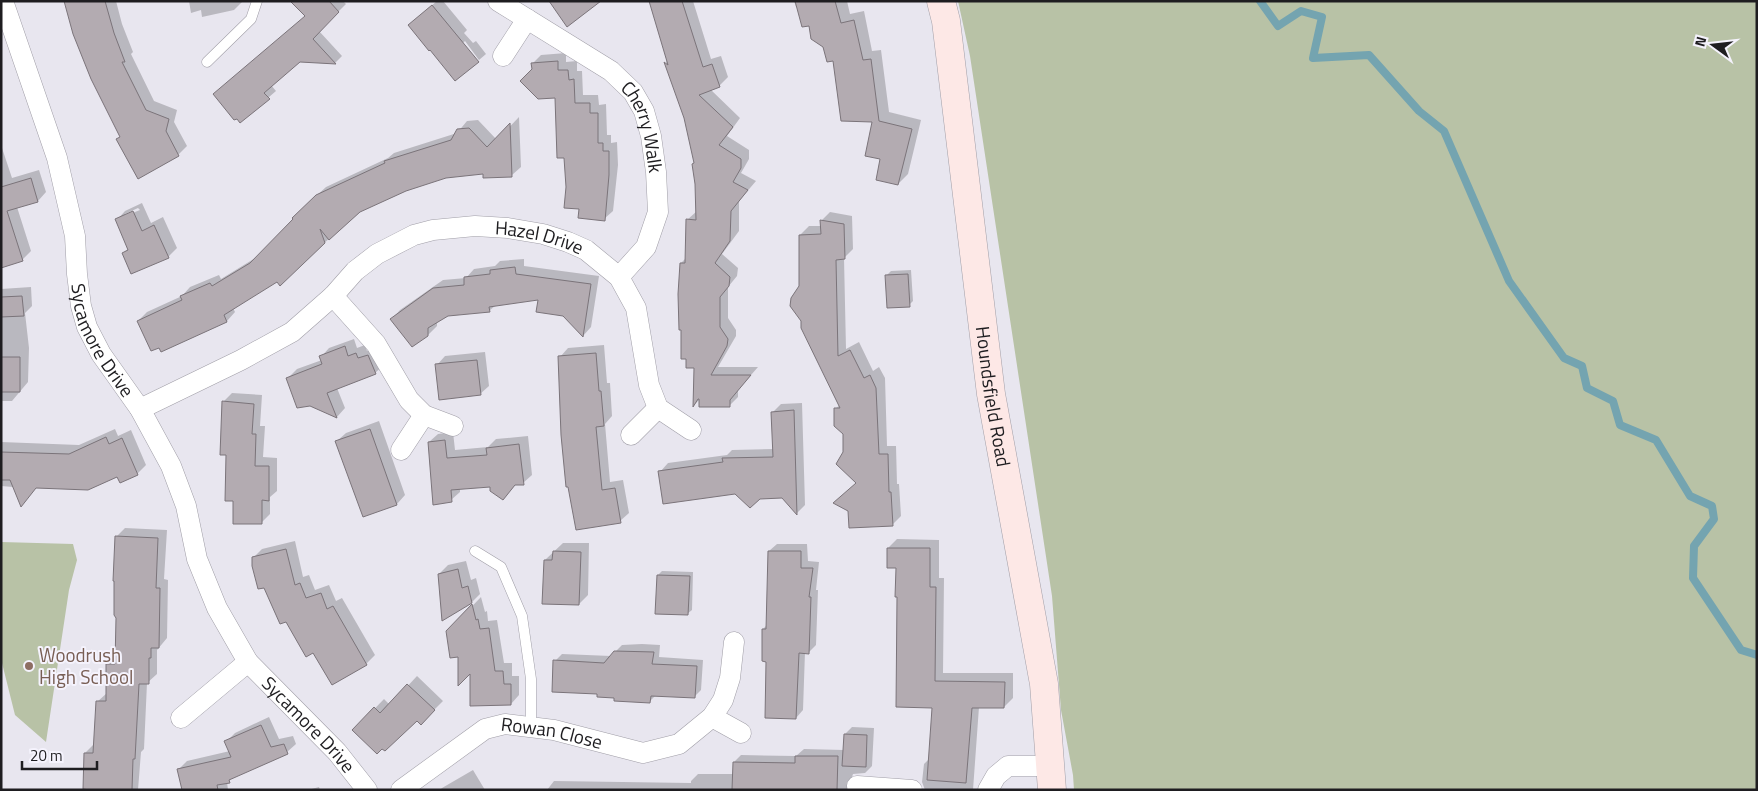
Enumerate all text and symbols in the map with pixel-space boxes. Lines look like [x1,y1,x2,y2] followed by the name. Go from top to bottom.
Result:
[1688,20,1738,70] north arrow
[1689,34,1711,49] text: N
[615,73,671,174] street label: Cherry Walk
[494,212,589,261] street label: Hazel Drive
[64,282,142,403] street label: Sycamore Drive
[969,324,1019,469] street label: Houndsfield Road
[39,640,133,691] place label: Woodrush High School
[23,660,35,672] marker: Woodrush High School
[255,669,363,779] street label: Sycamore Drive
[499,709,606,756] street label: Rowan Close
[22,738,98,770] scale bar
[30,744,63,767] text: 20 m

